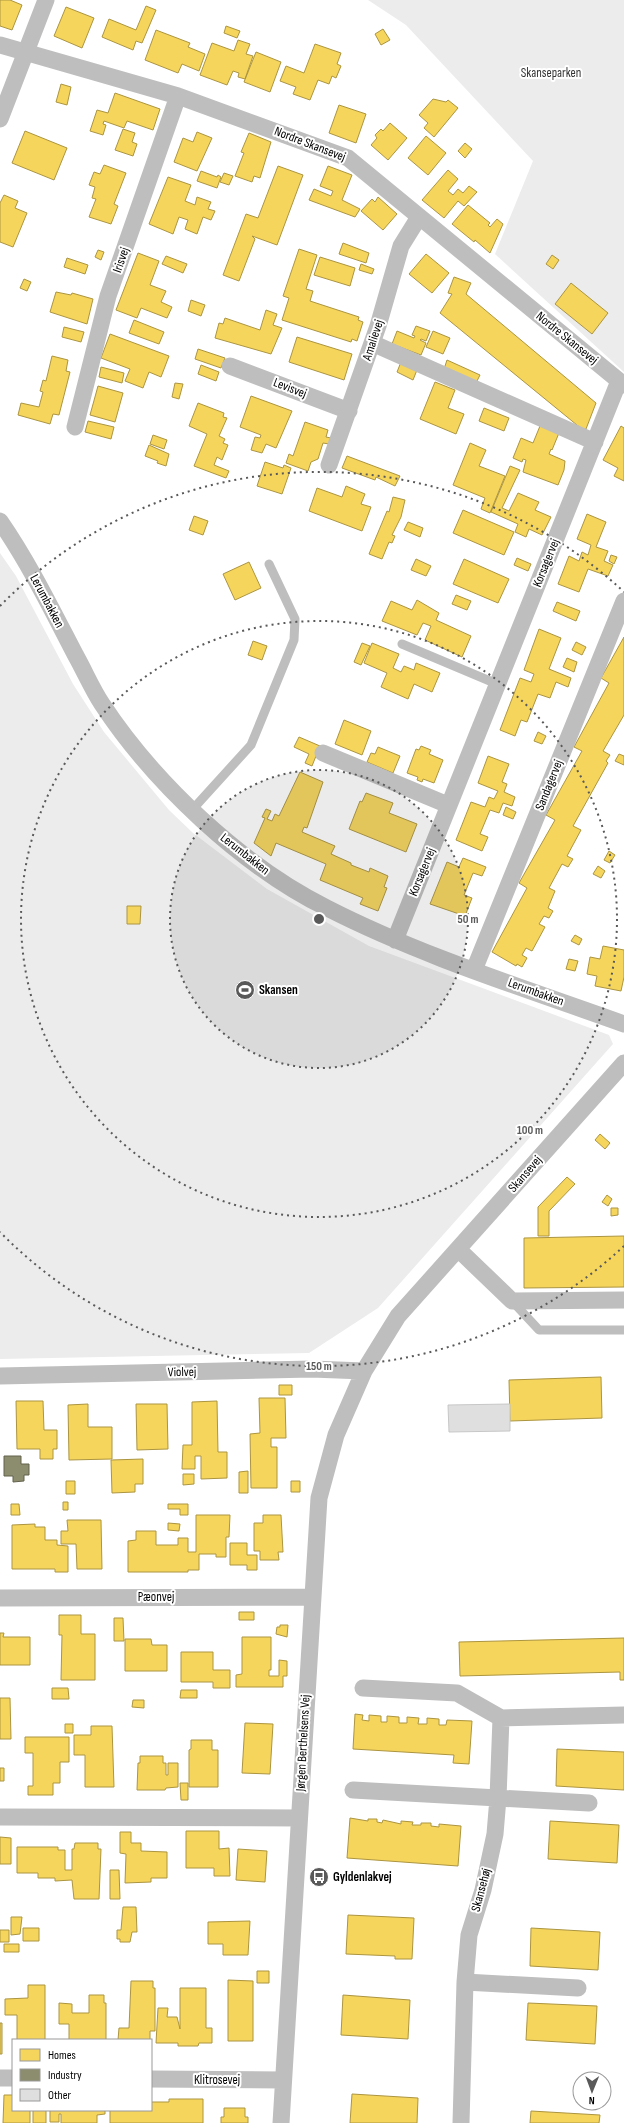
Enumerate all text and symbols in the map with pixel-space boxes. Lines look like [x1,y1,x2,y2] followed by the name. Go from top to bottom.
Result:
[521,65,581,81] park label: Skanseparken
[272,123,348,165] street label: Nordre Skansevej
[109,245,133,275] street label: Irisvej
[533,308,601,368] street label: Nordre Skansevej
[359,318,387,363] street label: Amalievej
[271,374,309,402] street label: Levisvej
[529,536,563,590] street label: Korsagervej
[26,572,68,630] street label: Lerumbakken
[532,757,566,813] street label: Sandagervej
[217,830,273,878] street label: Lerumbakken
[405,845,439,899] street label: Korsagervej
[312,912,326,926] centre of rings
[458,912,478,927] text: 50 m
[506,975,566,1009] street label: Lerumbakken
[234,979,256,1001] sports icon: Skansen
[259,982,298,998] place label: Skansen
[517,1123,543,1138] text: 100 m
[505,1152,545,1196] street label: Skansevej
[306,1359,332,1374] text: 150 m
[168,1364,196,1380] street label: Violvej
[138,1589,174,1605] street label: Pæonvej
[292,1694,314,1793] street label: Jørgen Berthelsens Vej
[308,1866,330,1888] bus stop icon: Gyldenlakvej
[468,1867,494,1913] street label: Skansehøj
[333,1869,392,1885] place label: Gyldenlakvej
[12,2039,152,2111] legend
[48,2048,76,2063] text: Homes
[48,2068,82,2083] text: Industry
[572,2071,612,2111] north arrow
[194,2072,240,2088] street label: Klitrosevej
[48,2088,72,2103] text: Other
[589,2094,595,2107] text: N

